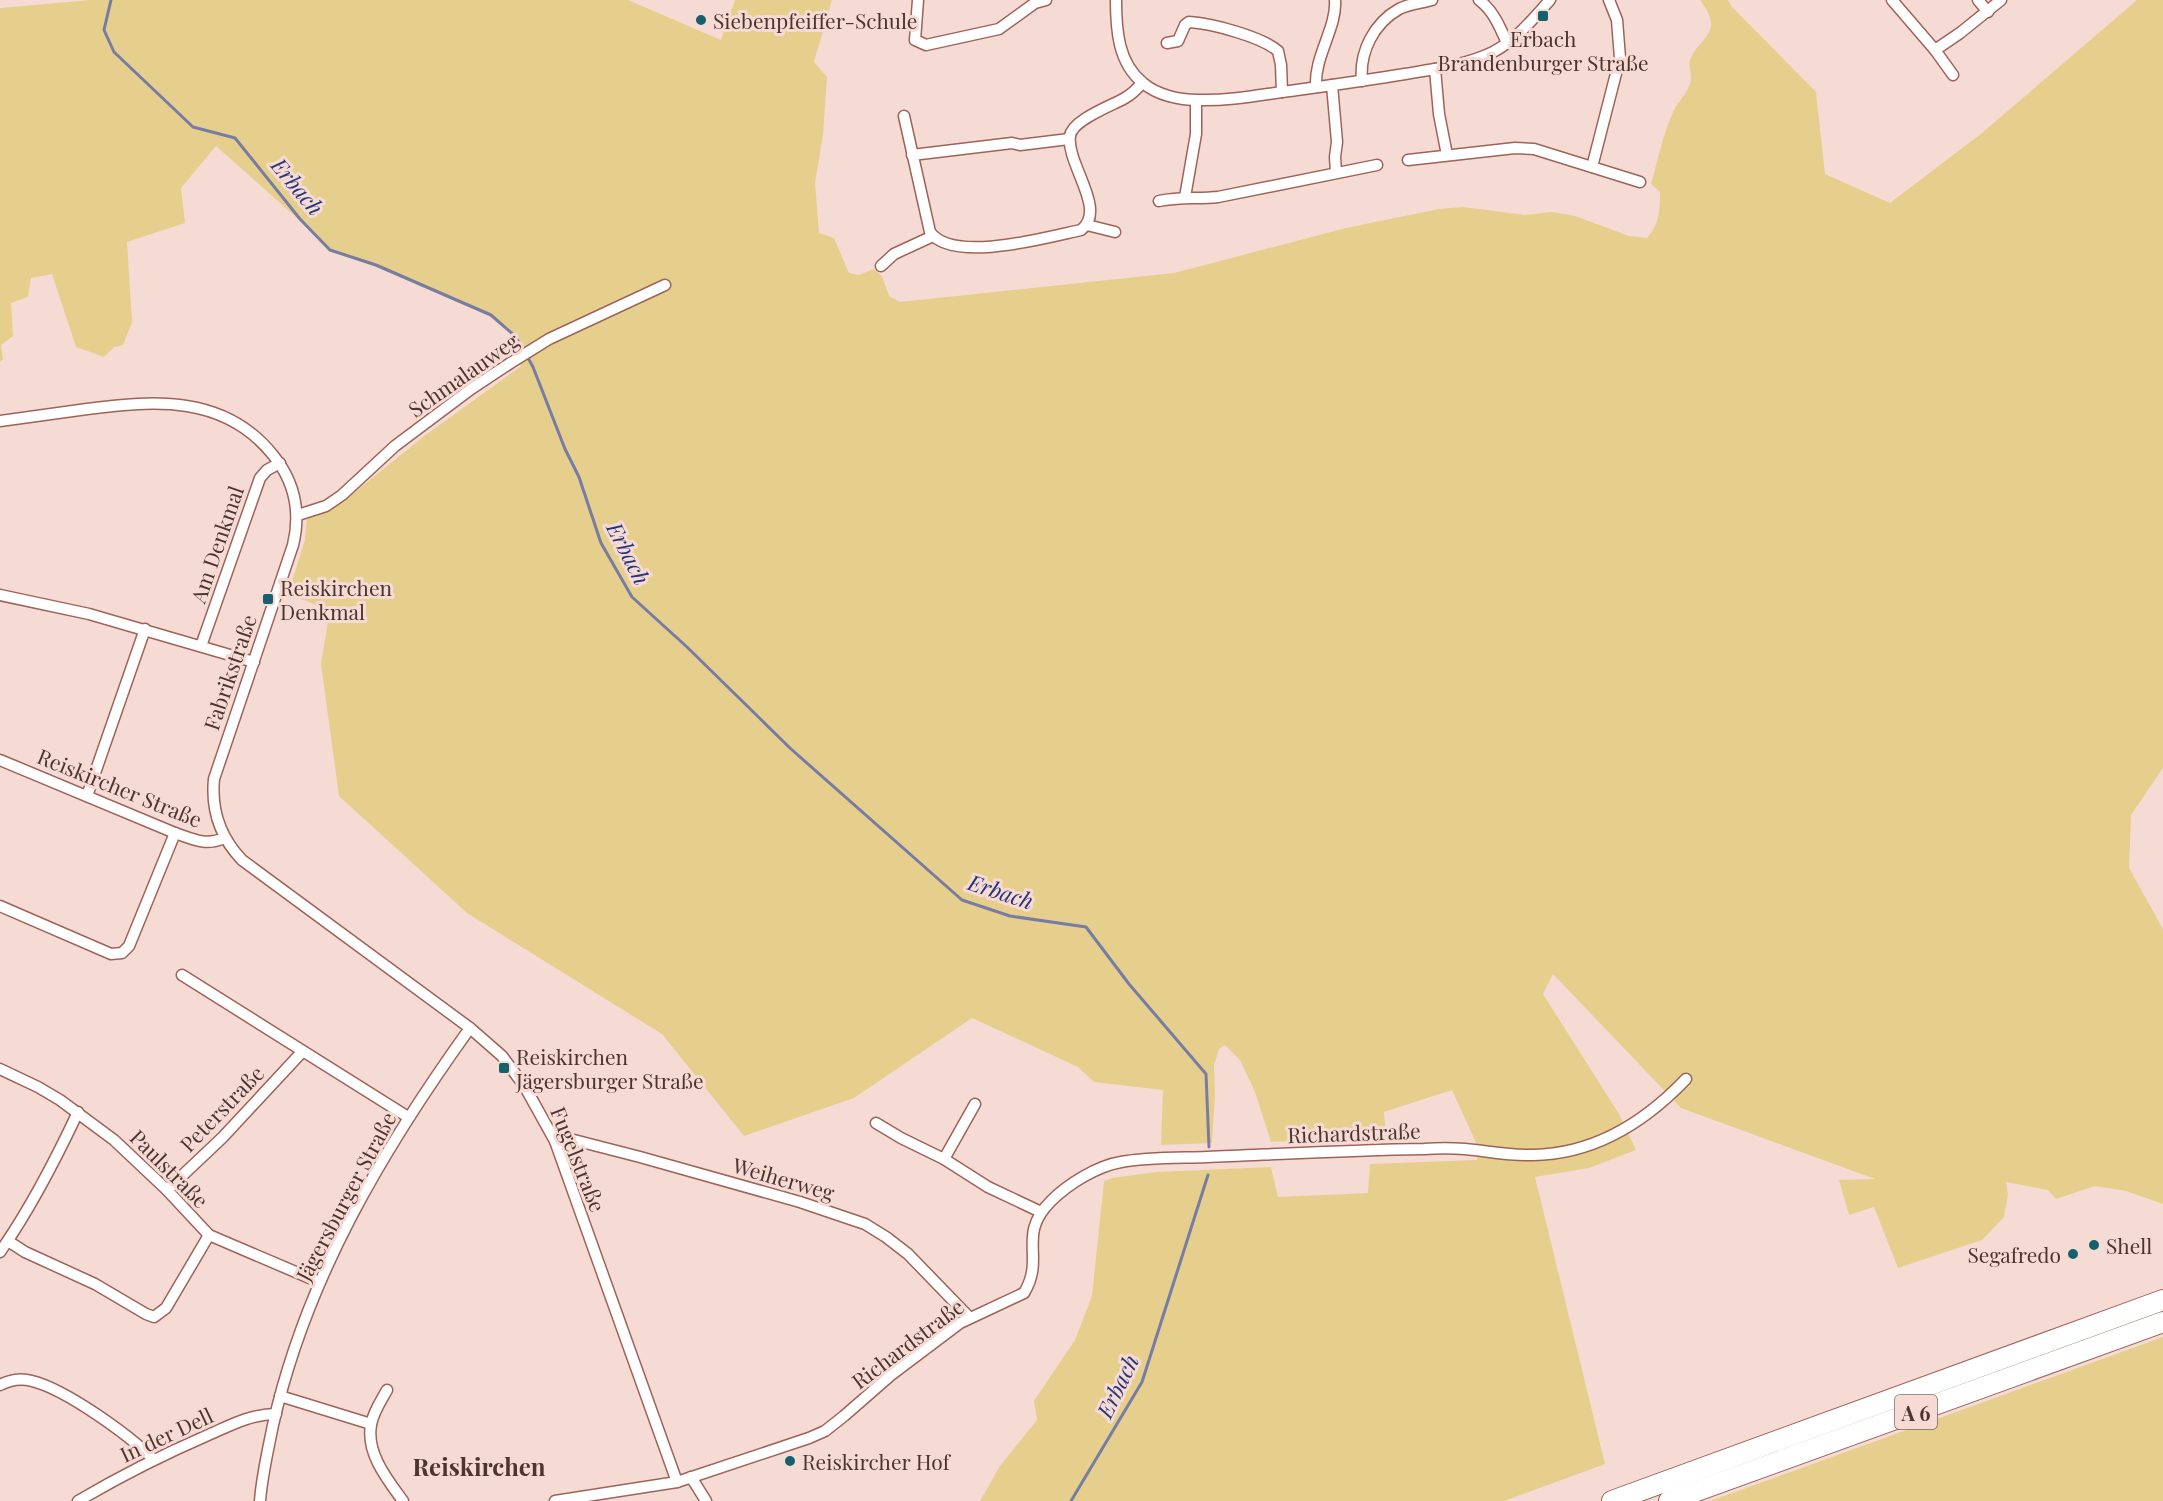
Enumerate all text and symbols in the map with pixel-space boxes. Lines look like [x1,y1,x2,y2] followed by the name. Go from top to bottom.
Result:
[713,6,917,34] place label: Siebenpfeiffer-Schule
[1536,9,1550,23] marker: Erbach Brandenburger Straße
[694,13,708,27] marker: Siebenpfeiffer-Schule
[1437,24,1649,76] place label: Erbach Brandenburger Straße
[264,150,331,221] water label: Erbach
[402,325,524,423] street label: Schmalauweg
[183,482,249,607] street label: Am Denkmal
[600,516,658,590] water label: Erbach
[280,573,393,625] place label: Reiskirchen Denkmal
[261,592,275,606] marker: Reiskirchen Denkmal
[196,610,262,734] street label: Fabrikstraße
[34,741,206,833] street label: Reiskircher Straße
[964,866,1037,916] water label: Erbach
[515,1042,704,1094] place label: Reiskirchen Jägersburger Straße
[173,1059,269,1157] street label: Peterstraße
[497,1061,511,1075] marker: Reiskirchen Jägersburger Straße
[545,1102,613,1216] street label: Fugelstraße
[288,1107,401,1286] street label: Jägersburger Straße
[1287,1116,1421,1148] street label: Richardstraße
[125,1123,215,1213] street label: Paulstraße
[729,1150,838,1206] street label: Weiherweg
[2106,1231,2152,1259] place label: Shell
[2087,1238,2101,1252] marker: Shell
[1967,1240,2061,1268] place label: Segafredo
[2066,1247,2080,1261] marker: Segafredo
[845,1292,969,1394] street label: Richardstraße
[1088,1349,1145,1423] water label: Erbach
[1895,1395,1937,1429] road number: A 6
[115,1400,217,1468] street label: In der Dell
[802,1447,952,1475] place label: Reiskircher Hof
[412,1450,546,1482] district label: Reiskirchen
[783,1454,797,1468] marker: Reiskircher Hof

